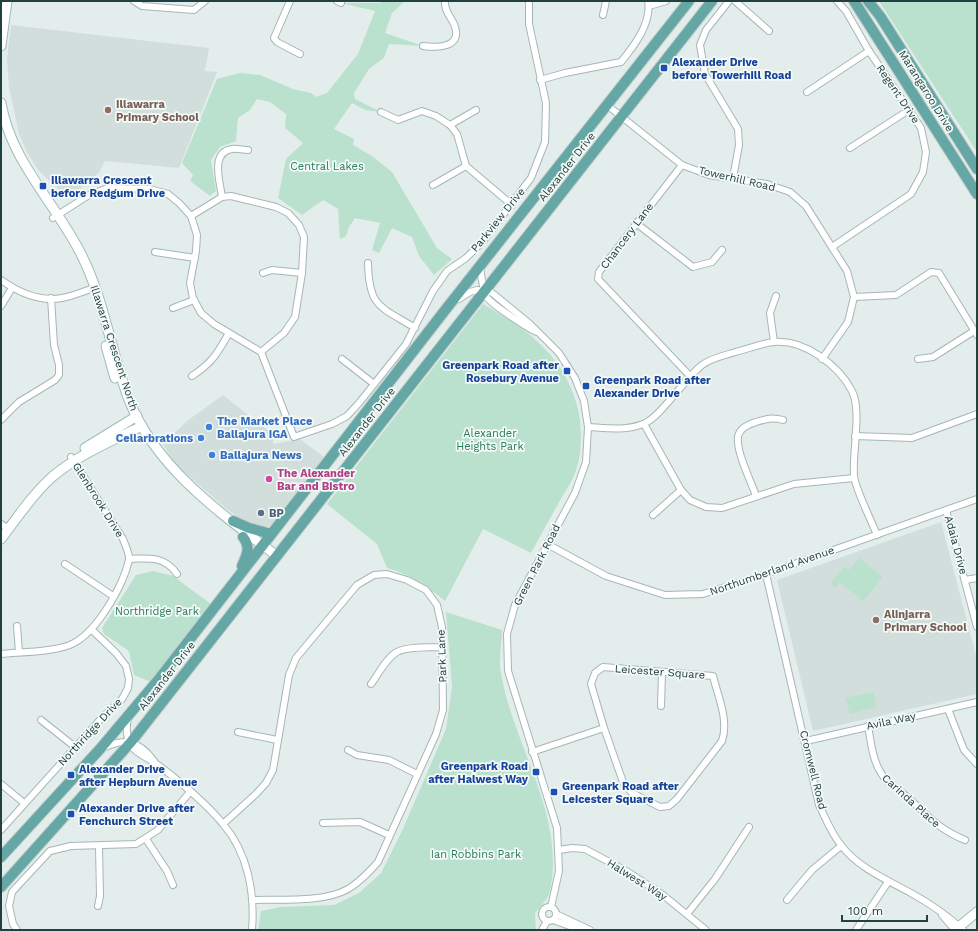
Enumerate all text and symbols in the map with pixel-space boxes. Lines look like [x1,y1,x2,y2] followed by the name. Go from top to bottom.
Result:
[896,48,956,134] street label: Marangaroo Drive
[672,56,791,82] place label: Alexander Drive before Towerhill Road
[874,62,922,126] street label: Regent Drive
[659,63,669,73] marker: Alexander Drive before Towerhill Road
[116,98,199,124] place label: Illawarra Primary School
[103,105,113,115] marker: Illawarra Primary School
[536,130,598,204] street label: Alexander Drive
[290,160,364,173] park label: Central Lakes
[697,164,777,194] street label: Towerhill Road
[51,174,165,200] place label: Illawarra Crescent before Redgum Drive
[38,181,48,191] marker: Illawarra Crescent before Redgum Drive
[468,185,528,255] street label: Parkview Drive
[598,200,656,272] street label: Chancery Lane
[87,283,141,413] street label: Illawarra Crescent North
[442,359,559,385] place label: Greenpark Road after Rosebury Avenue
[562,366,572,376] marker: Greenpark Road after Rosebury Avenue
[594,374,711,400] place label: Greenpark Road after Alexander Drive
[581,381,591,391] marker: Greenpark Road after Alexander Drive
[336,385,398,459] street label: Alexander Drive
[217,415,312,441] place label: The Market Place Ballajura IGA
[204,422,214,432] marker: The Market Place Ballajura IGA
[456,427,524,453] park label: Alexander Heights Park
[116,432,193,445] place label: Cellarbrations
[196,433,206,443] marker: Cellarbrations
[220,449,302,462] place label: Ballajura News
[207,450,217,460] marker: Ballajura News
[70,460,126,540] street label: Glenbrook Drive
[277,467,355,493] place label: The Alexander Bar and Bistro
[264,474,274,484] marker: The Alexander Bar and Bistro
[269,507,284,520] place label: BP
[256,508,266,518] marker: BP
[942,514,970,576] street label: Adaia Drive
[511,522,563,608] street label: Green Park Road
[708,544,836,598] street label: Northumberland Avenue
[115,605,199,618] park label: Northridge Park
[884,608,967,634] place label: Alinjarra Primary School
[871,615,881,625] marker: Alinjarra Primary School
[435,629,449,683] street label: Park Lane
[136,639,198,713] street label: Alexander Drive
[614,662,706,682] street label: Leicester Square
[55,695,125,769] street label: Northridge Drive
[865,709,917,733] street label: Avila Way
[797,729,829,811] street label: Cromwell Road
[428,760,529,786] place label: Greenpark Road after Halwest Way
[79,763,197,789] place label: Alexander Drive after Hepburn Avenue
[531,767,541,777] marker: Greenpark Road after Halwest Way
[66,770,76,780] marker: Alexander Drive after Hepburn Avenue
[879,772,943,830] street label: Carinda Place
[562,780,679,806] place label: Greenpark Road after Leicester Square
[549,787,559,797] marker: Greenpark Road after Leicester Square
[79,802,195,828] place label: Alexander Drive after Fenchurch Street
[66,809,76,819] marker: Alexander Drive after Fenchurch Street
[431,848,521,861] park label: Ian Robbins Park
[605,856,670,904] street label: Halwest Way
[842,897,927,923] scale bar
[848,904,883,918] text: 100 m

